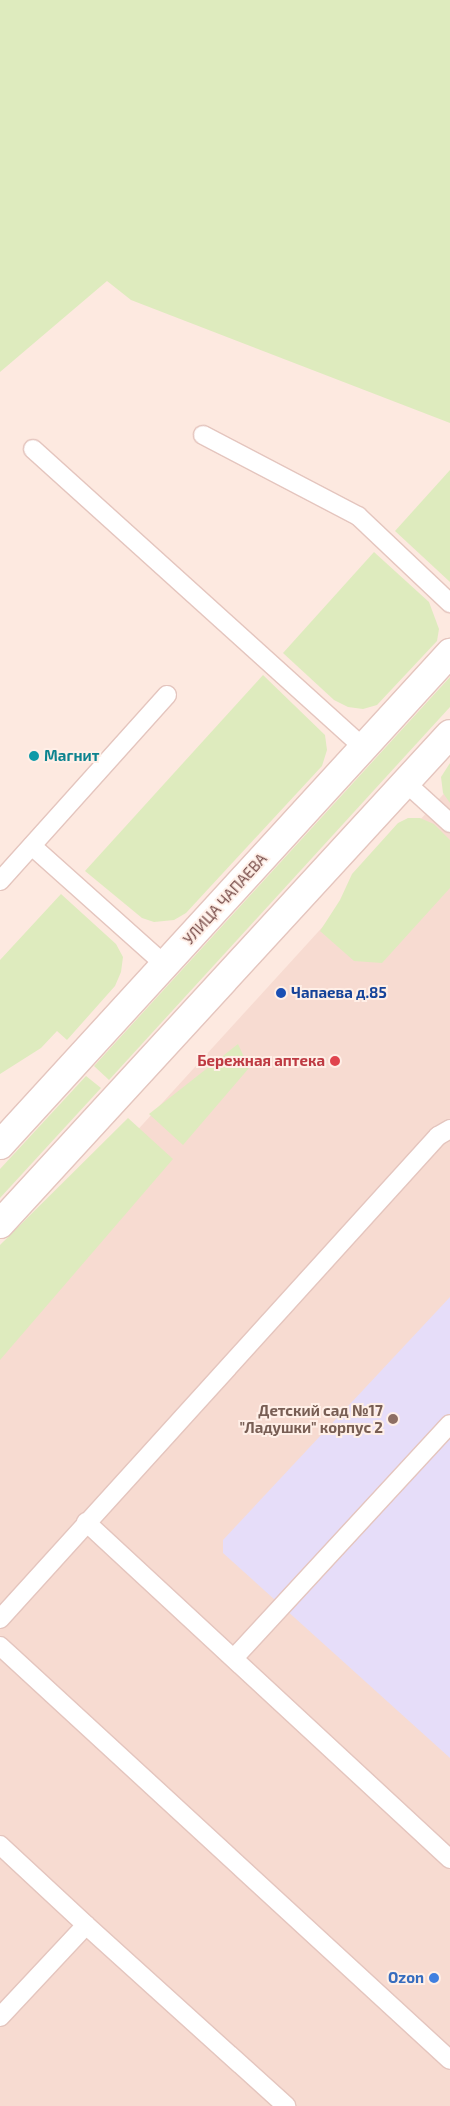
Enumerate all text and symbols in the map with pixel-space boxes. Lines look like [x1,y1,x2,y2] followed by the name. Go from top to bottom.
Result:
[44,747,99,765] place label: Магнит
[28,750,40,762] marker: Магнит
[179,850,271,948] street label: УЛИЦА ЧАПАЕВА
[291,984,387,1002] place label: Чапаева д.85
[275,987,287,999] marker: Чапаева д.85
[197,1052,325,1070] place label: Бережная аптека
[329,1055,341,1067] marker: Бережная аптека
[239,1401,383,1436] place label: Детский сад №17 "Ладушки" корпус 2
[387,1413,399,1425] marker: Детский сад №17 "Ладушки" корпус 2
[388,1969,424,1987] place label: Ozon
[428,1972,440,1984] marker: Ozon

